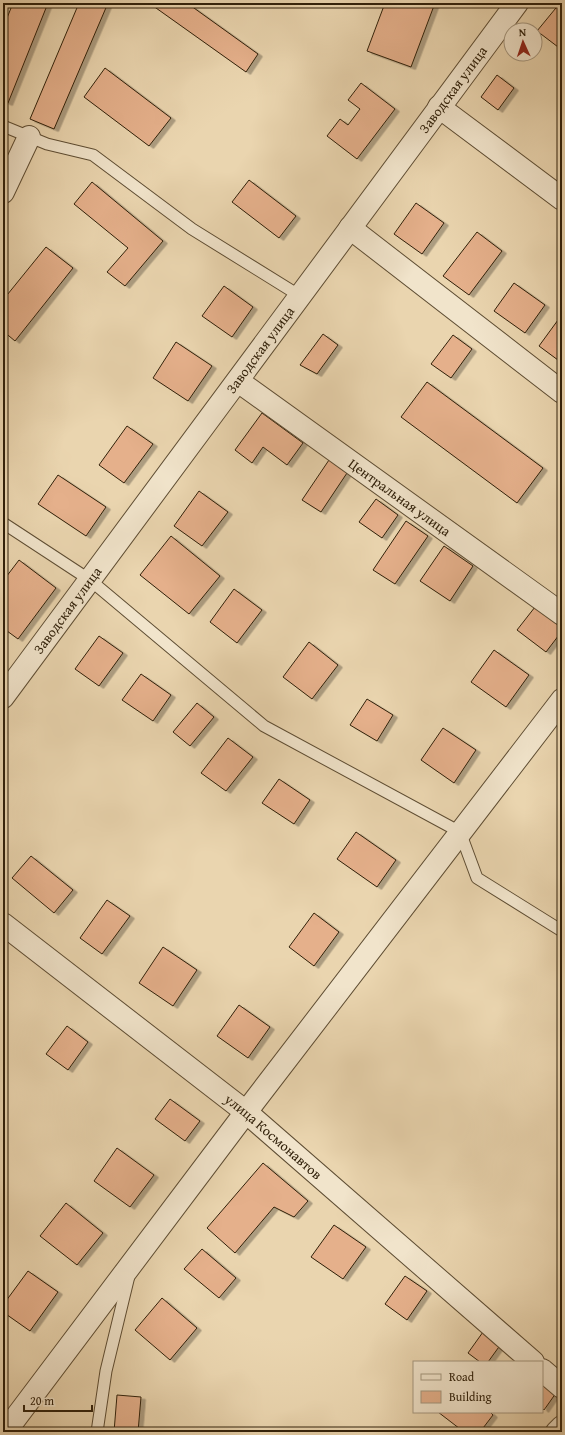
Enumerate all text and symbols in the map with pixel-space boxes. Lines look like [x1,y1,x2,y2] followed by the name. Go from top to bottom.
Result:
[503,22,543,62] north arrow
[518,24,527,40] text: N
[414,42,492,137] street label: Заводская улица
[221,302,299,397] street label: Заводская улица
[344,453,455,541] street label: Центральная улица
[28,562,106,658] street label: Заводская улица
[220,1089,327,1184] street label: улица Космонавтов
[413,1361,543,1413] legend
[449,1368,475,1385] text: Road
[24,1387,92,1413] scale bar
[449,1388,492,1405] text: Building
[30,1392,54,1409] text: 20 m

